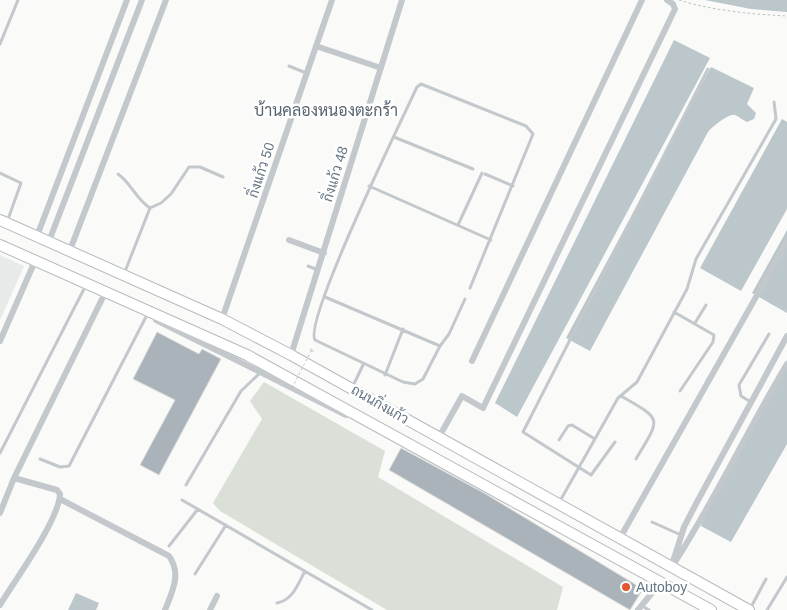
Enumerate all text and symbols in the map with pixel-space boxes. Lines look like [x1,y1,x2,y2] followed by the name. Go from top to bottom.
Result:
[254,100,398,119] district label: บ้านคลองหนองตะกร้า
[241,139,278,200] street label: กิ่งแก้ว 50
[316,143,351,204] street label: กิ่งแก้ว 48
[348,378,413,427] street label: ถนนกิ่งแก้ว
[636,579,687,595] place label: Autoboy
[620,581,632,593] marker: Autoboy

